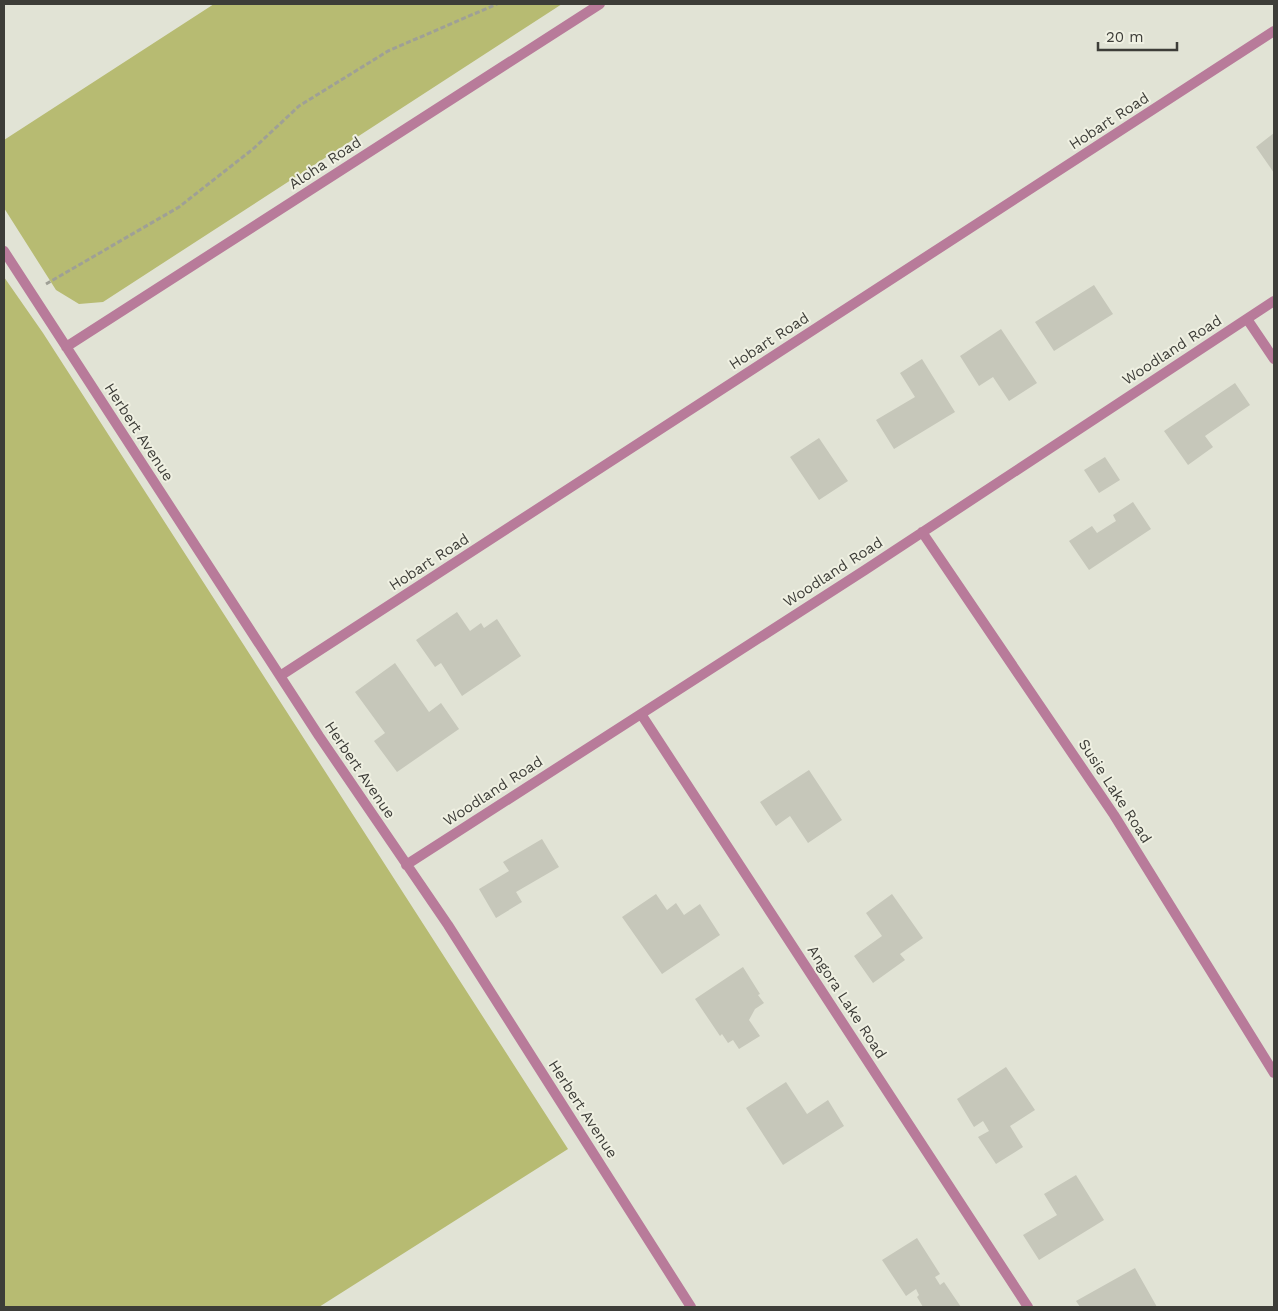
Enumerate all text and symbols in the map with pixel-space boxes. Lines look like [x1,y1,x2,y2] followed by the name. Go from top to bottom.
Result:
[1098,20,1177,52] scale bar
[1106,28,1144,46] text: 20 m
[1066,89,1152,153] street label: Hobart Road
[285,133,365,193] street label: Aloha Road
[726,309,812,373] street label: Hobart Road
[1119,311,1225,389] street label: Woodland Road
[101,380,177,484] street label: Herbert Avenue
[386,530,472,594] street label: Hobart Road
[780,533,886,611] street label: Woodland Road
[321,718,399,822] street label: Herbert Avenue
[1075,736,1155,846] street label: Susie Lake Road
[440,752,546,830] street label: Woodland Road
[804,942,890,1062] street label: Angora Lake Road
[545,1057,621,1161] street label: Herbert Avenue

